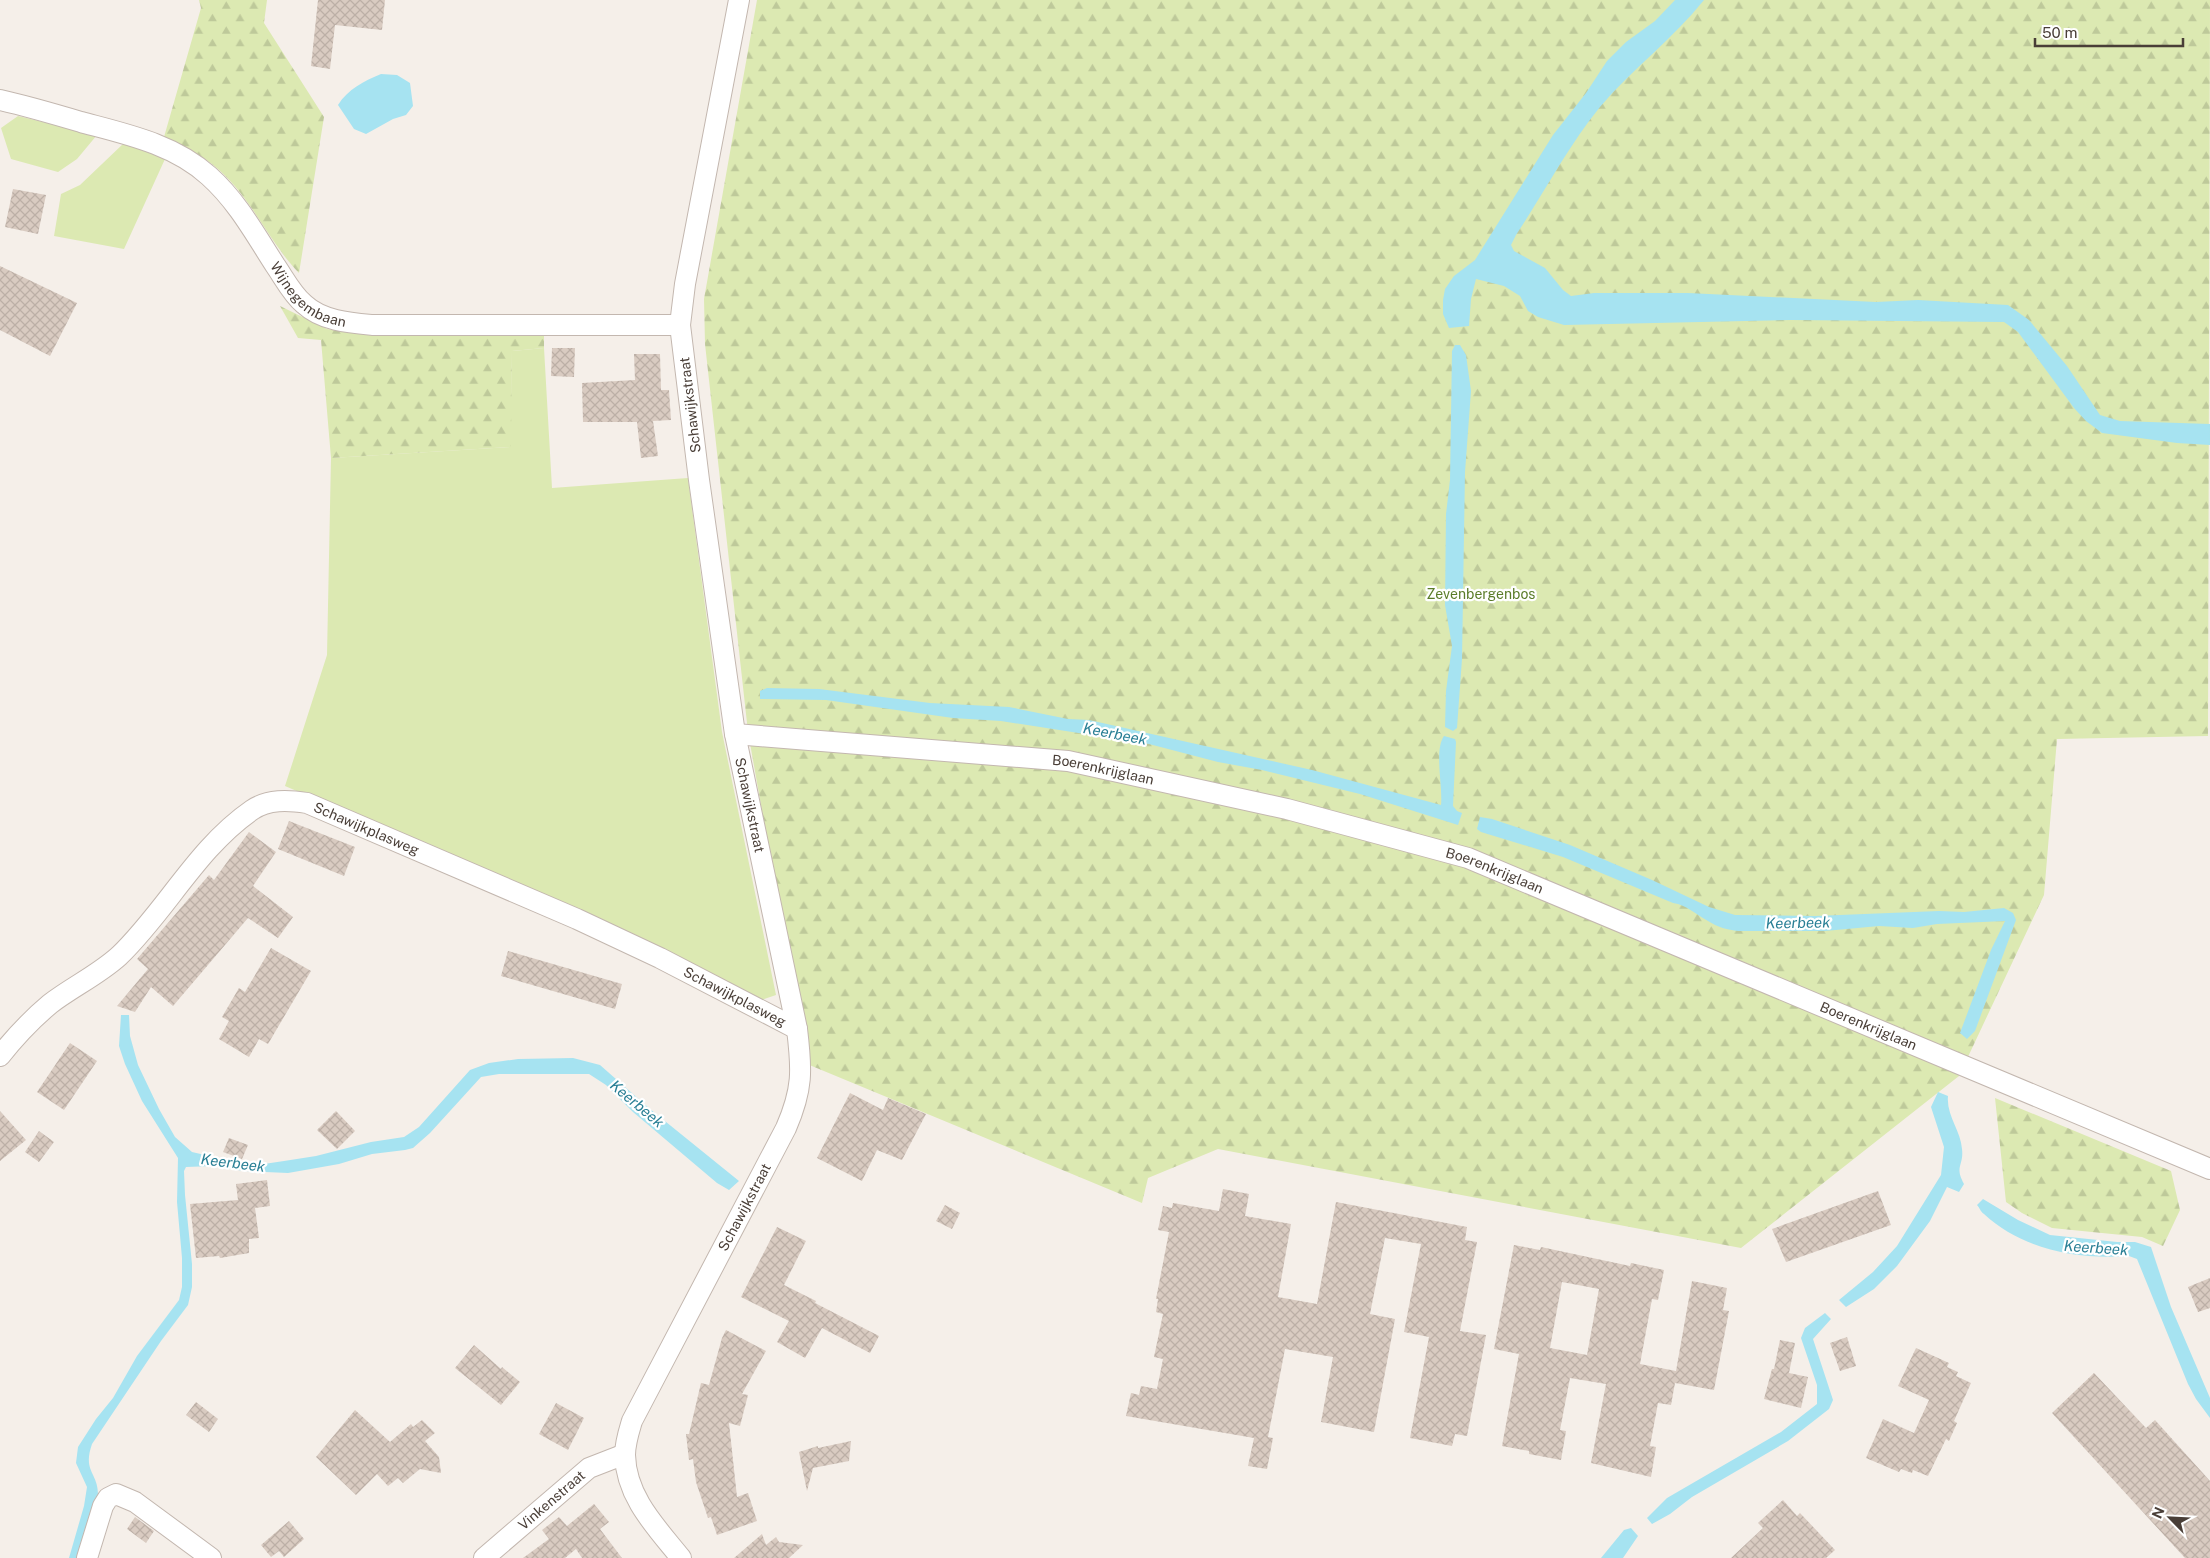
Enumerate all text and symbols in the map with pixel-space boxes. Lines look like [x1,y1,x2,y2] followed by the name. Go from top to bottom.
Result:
[2035,15,2182,47] scale bar
[2042,24,2077,41] text: 50 m
[267,259,347,330] street label: Wijnegembaan
[676,356,704,454] street label: Schawijkstraat
[1427,586,1535,602] park label: Zevenbergenbos
[1082,719,1149,748] water label: Keerbeek
[1052,752,1155,788] street label: Boerenkrijglaan
[732,756,768,854] street label: Schawijkstraat
[311,799,422,858] street label: Schawijkplasweg
[1444,844,1546,897] street label: Boerenkrijglaan
[1766,913,1831,932] water label: Keerbeek
[681,964,789,1030] street label: Schawijkplasweg
[1818,998,1919,1053] street label: Boerenkrijglaan
[607,1076,668,1131] water label: Keerbeek
[200,1150,267,1175] water label: Keerbeek
[715,1161,774,1254] street label: Schawijkstraat
[2063,1237,2130,1258] water label: Keerbeek
[515,1467,588,1533] street label: Vinkenstraat
[2145,1493,2195,1543] north arrow
[2149,1504,2168,1521] text: N

